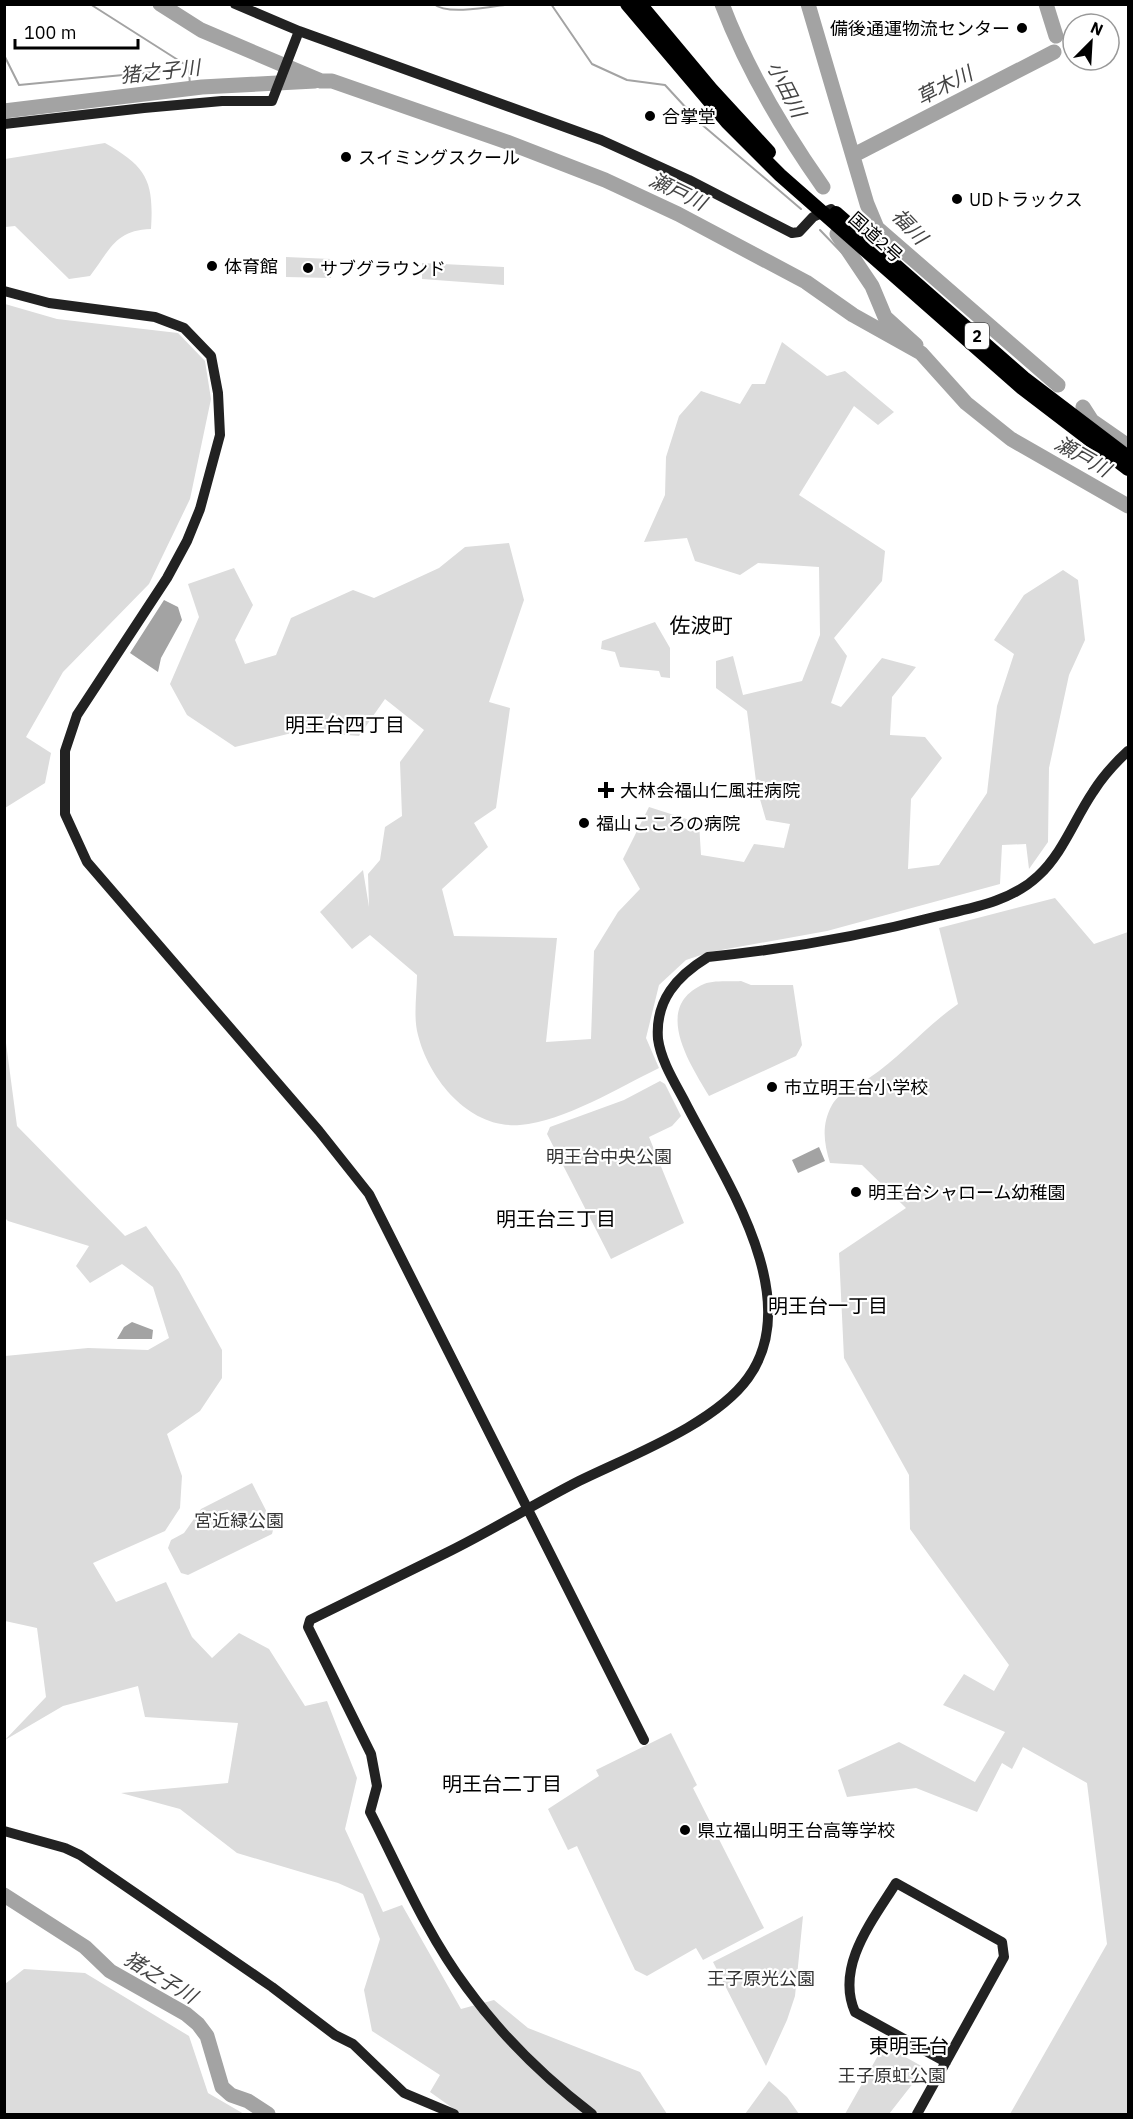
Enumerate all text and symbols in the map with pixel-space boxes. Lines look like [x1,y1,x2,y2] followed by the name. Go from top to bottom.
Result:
[15,12,138,50] scale bar
[1061,12,1121,72] north arrow
[830,17,1010,40] place label: 備後通運物流センター
[1088,17,1106,40] text: N
[24,21,76,44] text: 100 m
[1015,21,1029,35] marker: 備後通運物流センター
[119,53,203,89] water label: 猪之子川
[761,56,814,124] water label: 小田川
[911,58,979,111] water label: 草木川
[662,105,716,128] place label: 合掌堂
[643,109,657,123] marker: 合掌堂
[358,146,520,169] place label: スイミングスクール
[339,150,353,164] marker: スイミングスクール
[645,166,713,217] water label: 瀬戸川
[969,188,1083,211] place label: UDトラックス
[950,192,964,206] marker: UDトラックス
[886,202,935,251] water label: 福川
[844,207,908,267] street label: 国道2号
[224,255,278,278] place label: 体育館
[320,257,446,280] place label: サブグラウンド
[205,259,219,273] marker: 体育館
[301,261,315,275] marker: サブグラウンド
[965,323,989,349] road number: 2
[1050,429,1117,484] water label: 瀬戸川
[670,611,733,639] district label: 佐波町
[285,711,405,738] district label: 明王台四丁目
[620,779,800,802] place label: 大林会福山仁風荘病院
[597,781,615,799] marker: 大林会福山仁風荘病院
[596,812,740,835] place label: 福山こころの病院
[577,816,591,830] marker: 福山こころの病院
[784,1076,928,1099] place label: 市立明王台小学校
[765,1080,779,1094] marker: 市立明王台小学校
[546,1145,672,1168] park label: 明王台中央公園
[868,1181,1065,1204] place label: 明王台シャローム幼稚園
[849,1185,863,1199] marker: 明王台シャローム幼稚園
[496,1205,616,1232] district label: 明王台三丁目
[768,1292,888,1319] district label: 明王台一丁目
[194,1509,284,1532] park label: 宮近緑公園
[442,1770,562,1797] district label: 明王台二丁目
[697,1819,895,1842] place label: 県立福山明王台高等学校
[678,1823,692,1837] marker: 県立福山明王台高等学校
[120,1945,204,2010] water label: 猪之子川
[707,1967,815,1990] park label: 王子原光公園
[869,2032,949,2059] district label: 東明王台
[838,2064,946,2087] park label: 王子原虹公園

